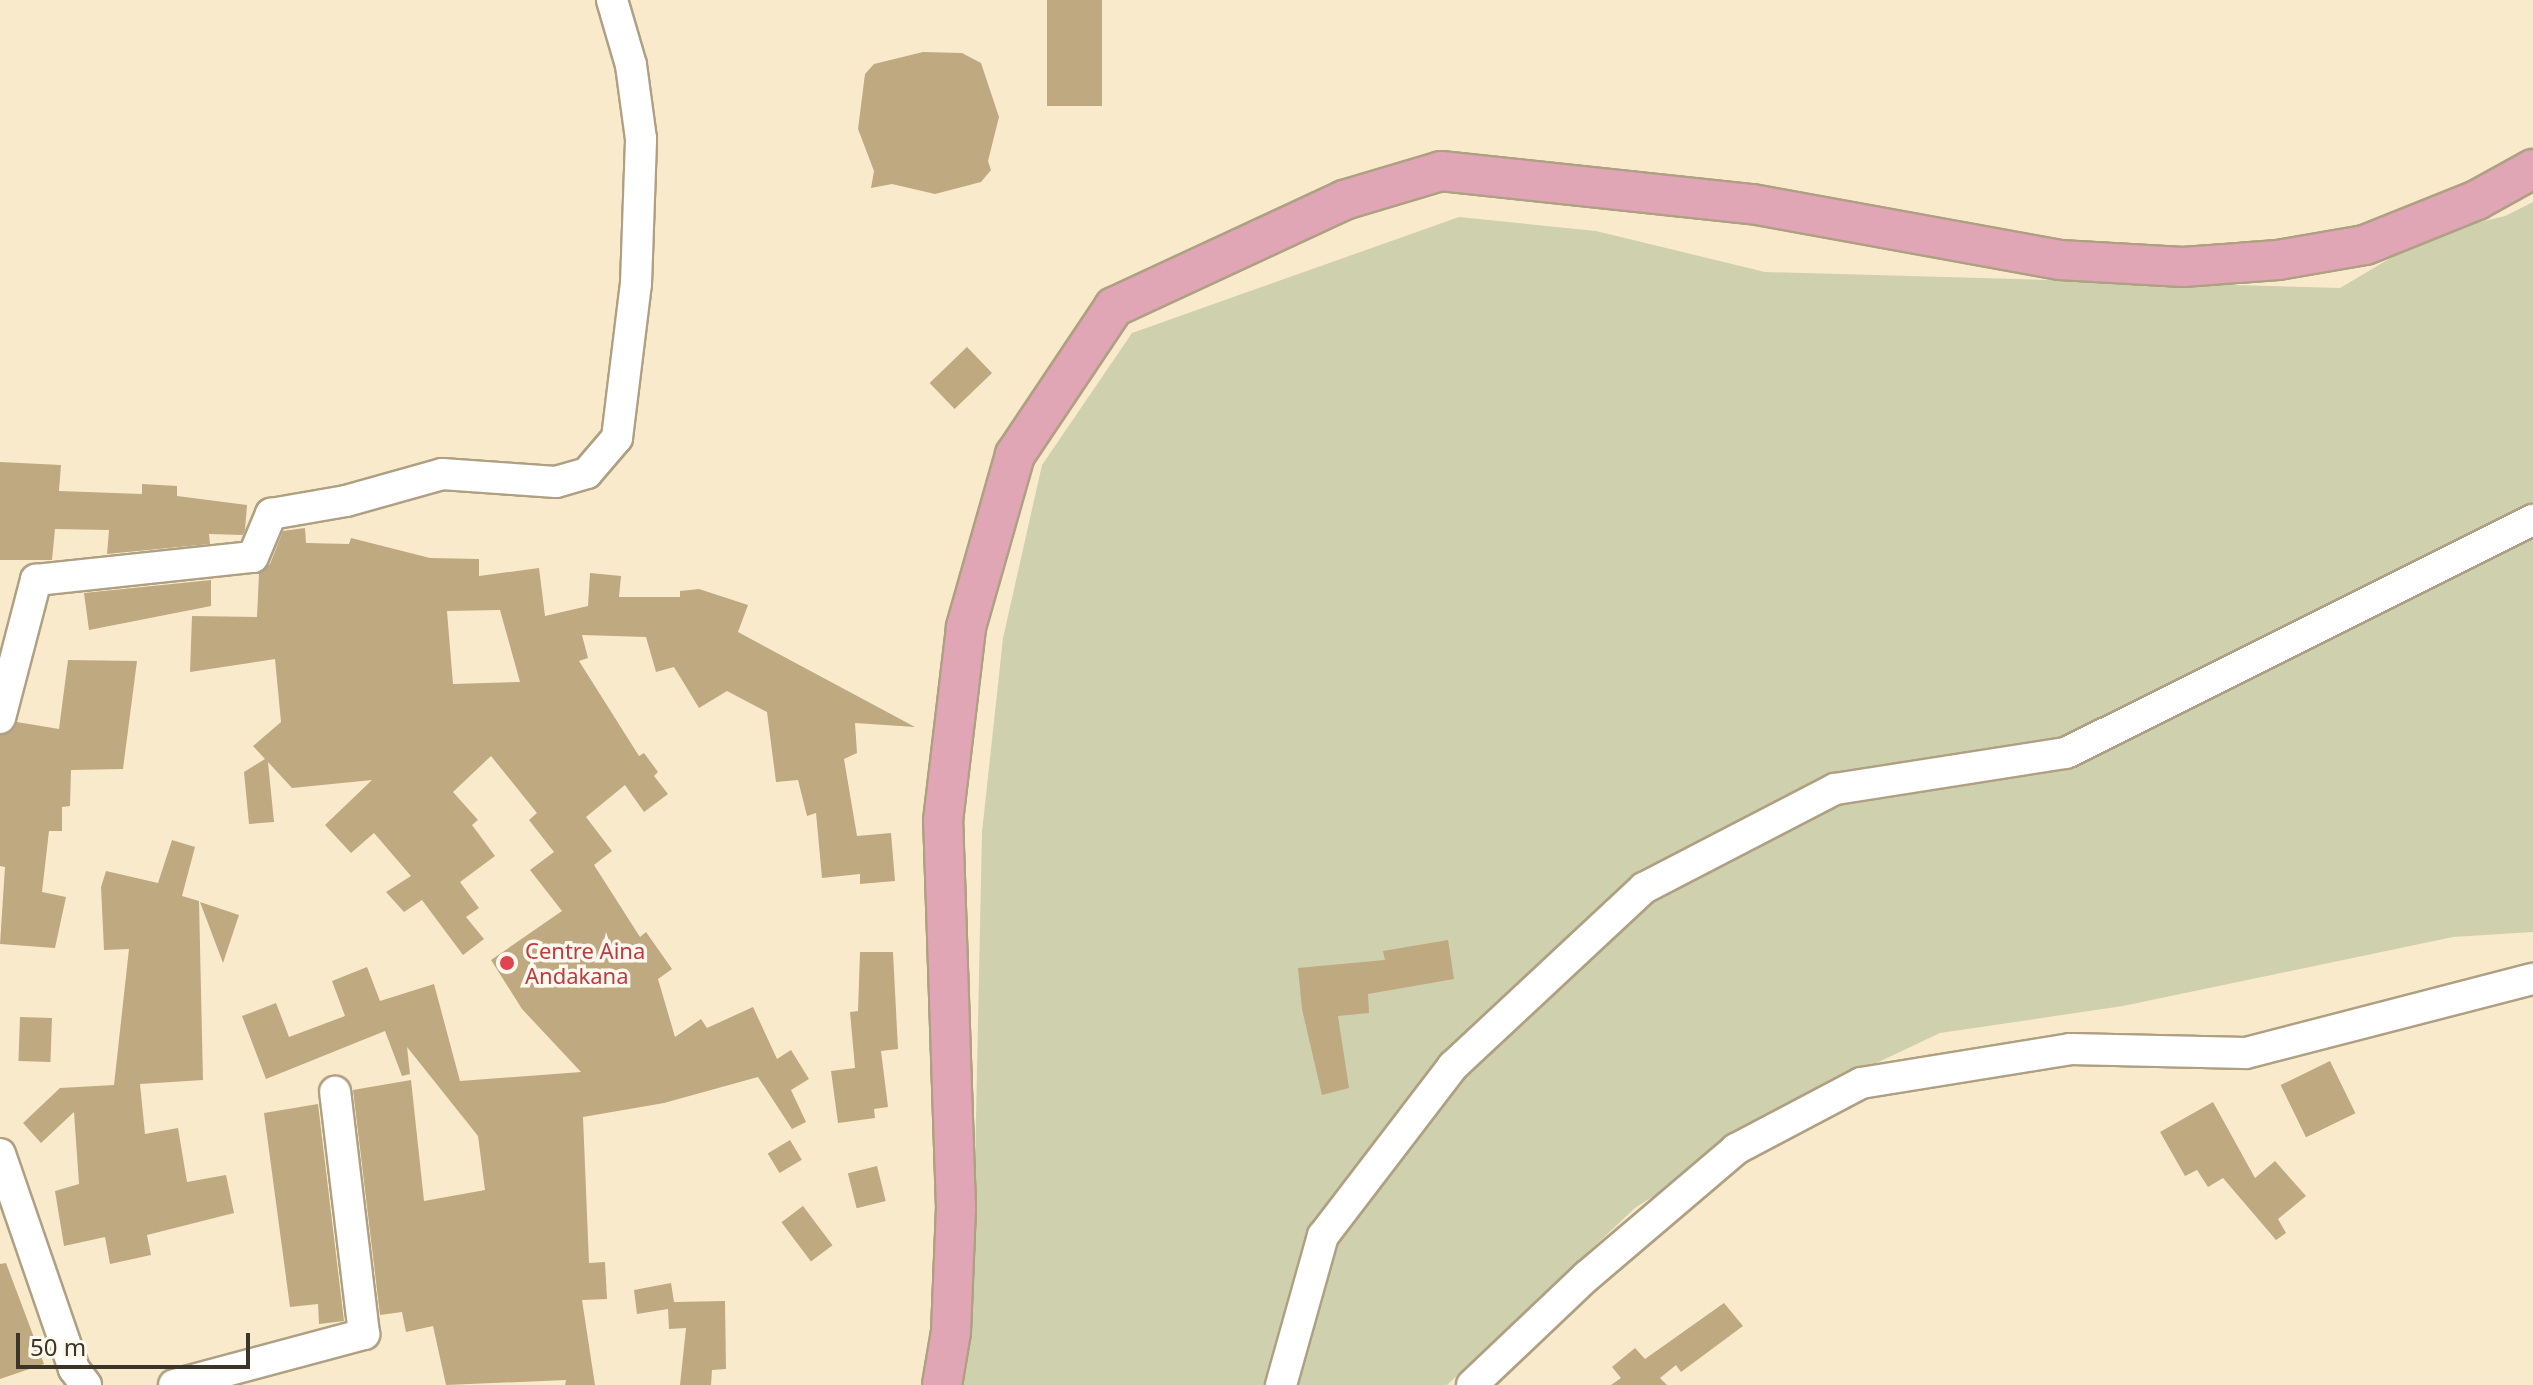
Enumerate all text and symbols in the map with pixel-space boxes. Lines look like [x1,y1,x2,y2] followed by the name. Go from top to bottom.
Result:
[525,937,645,988] place label: Centre Aina Andakana
[496,952,518,974] marker: Centre Aina Andakana
[20,1317,254,1367] scale bar
[30,1330,86,1363] text: 50 m

